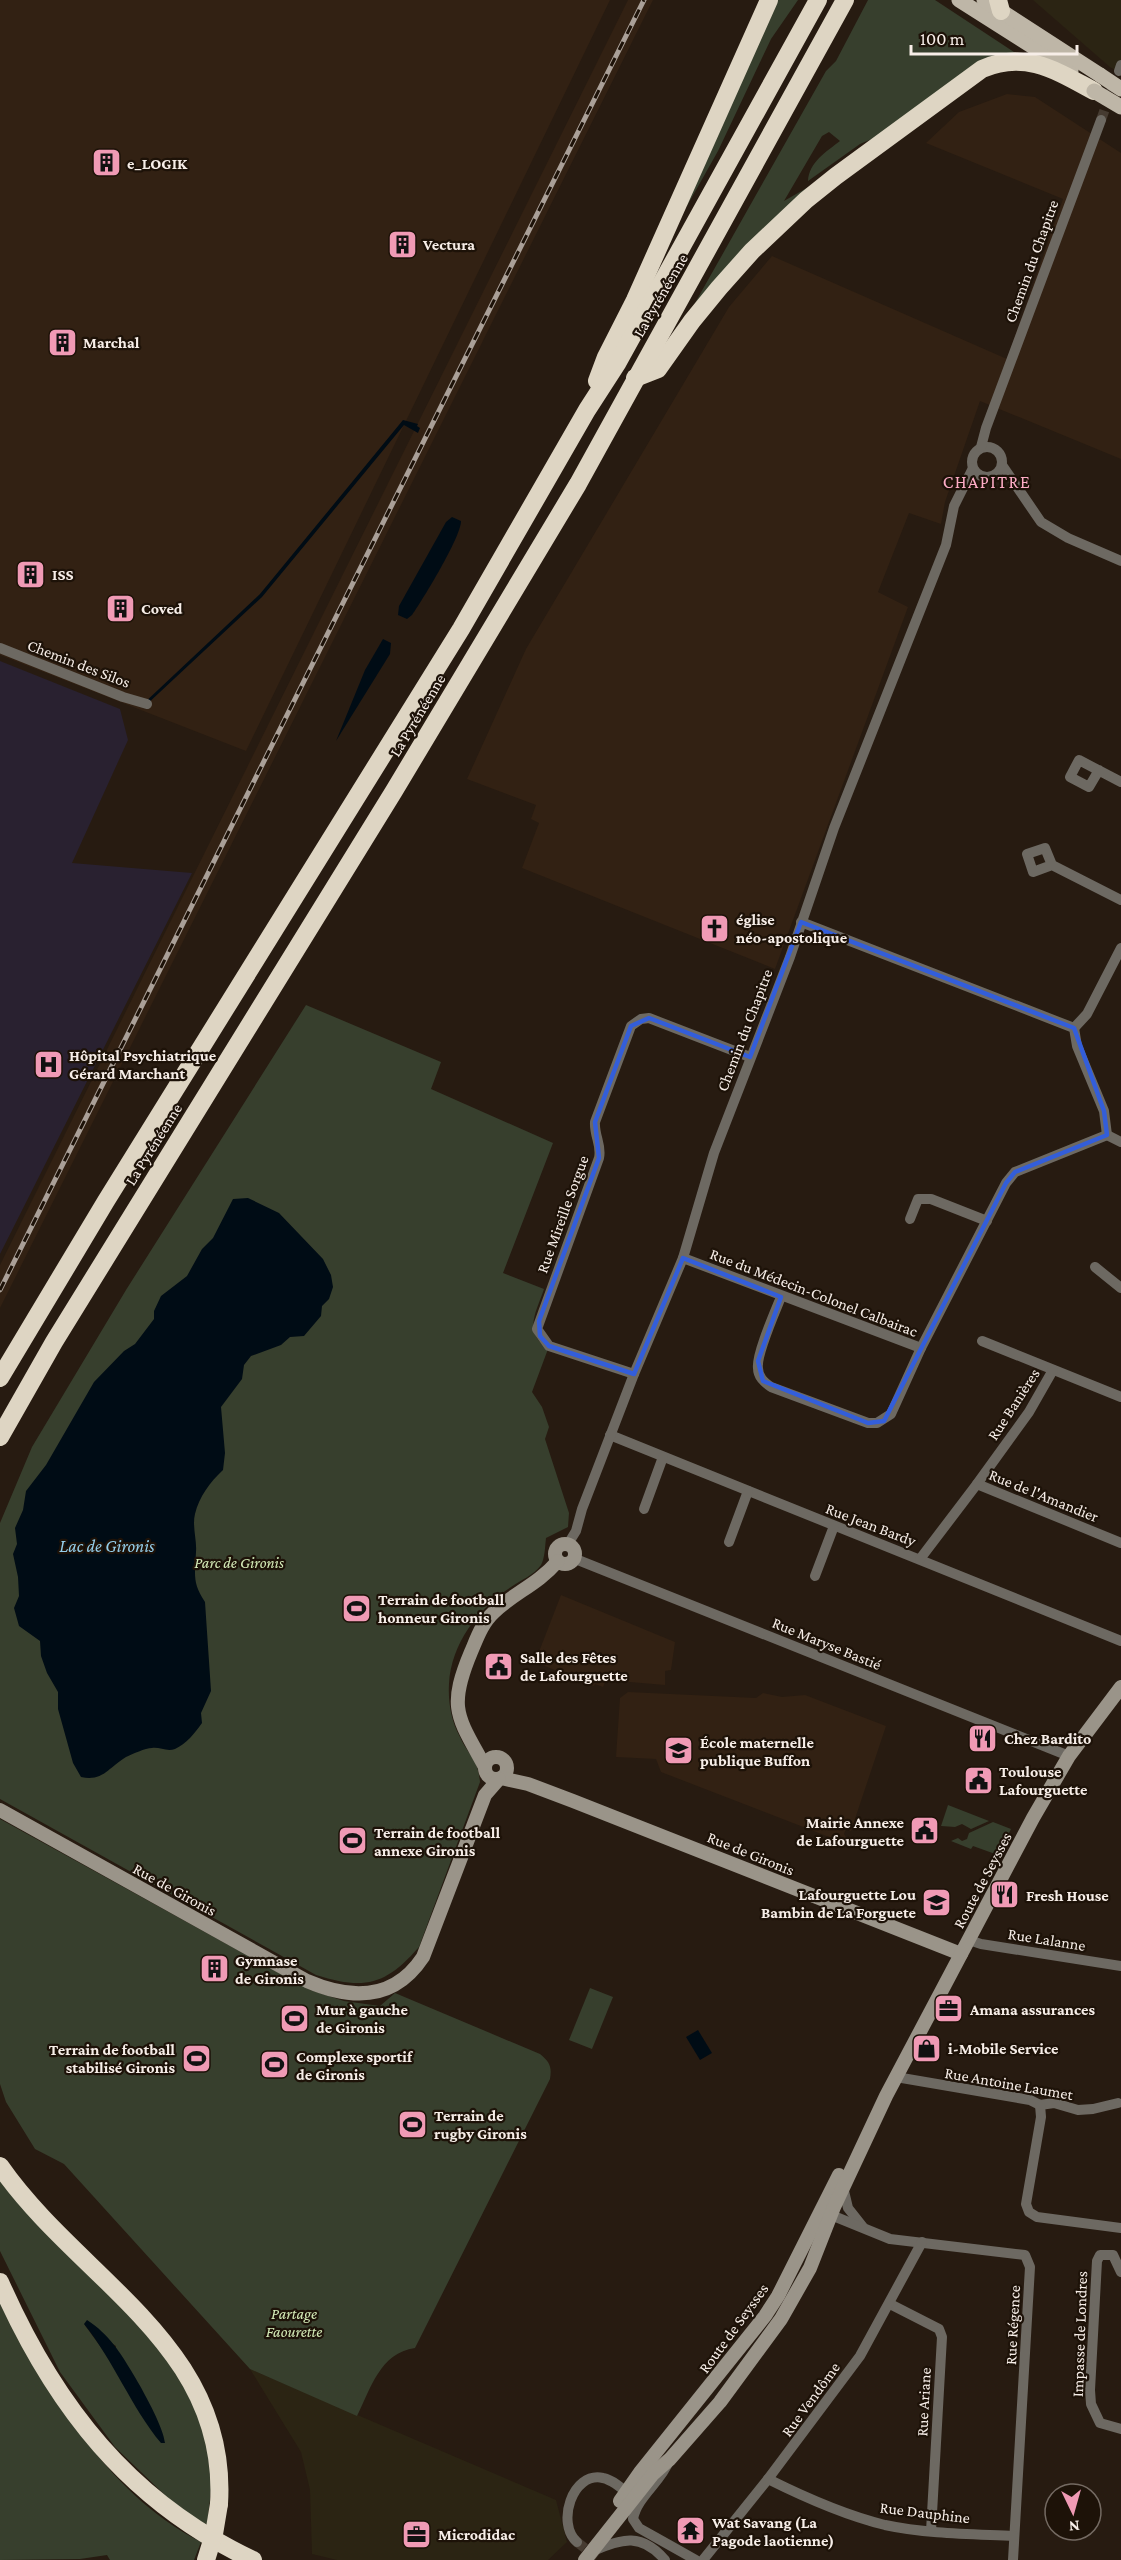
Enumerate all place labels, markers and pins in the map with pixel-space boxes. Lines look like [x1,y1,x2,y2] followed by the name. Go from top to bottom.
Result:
[90,147,122,179] building icon: e_LOGIK
[127,155,188,172] place label: e_LOGIK
[386,228,418,260] building icon: Vectura
[422,236,475,253] place label: Vectura
[46,326,78,358] building icon: Marchal
[83,334,140,351] place label: Marchal
[15,558,47,590] building icon: ISS
[52,566,73,583] place label: ISS
[104,592,136,624] building icon: Coved
[141,600,183,617] place label: Coved
[736,911,848,946] place label: église néo-apostolique
[699,912,731,944] church icon: église néo-apostolique
[69,1047,217,1082] place label: Hôpital Psychiatrique Gérard Marchant
[32,1048,64,1080] hospital icon: Hôpital Psychiatrique Gérard Marchant
[378,1591,504,1626] place label: Terrain de football honneur Gironis
[341,1592,373,1624] sports icon: Terrain de football honneur Gironis
[520,1649,628,1684] place label: Salle des Fêtes de Lafourguette
[483,1650,515,1682] public building icon: Salle des Fêtes de Lafourguette
[967,1722,999,1754] restaurant icon: Chez Bardito
[1004,1730,1091,1747] place label: Chez Bardito
[700,1734,814,1769] place label: École maternelle publique Buffon
[663,1735,695,1767] school or university icon: École maternelle publique Buffon
[999,1763,1088,1798] place label: Toulouse Lafourguette
[962,1764,994,1796] public building icon: Toulouse Lafourguette
[796,1814,905,1849] place label: Mairie Annexe de Lafourguette
[909,1815,941,1847] public building icon: Mairie Annexe de Lafourguette
[374,1824,500,1859] place label: Terrain de football annexe Gironis
[337,1825,369,1857] sports icon: Terrain de football annexe Gironis
[989,1879,1021,1911] restaurant icon: Fresh House
[761,1886,917,1921] place label: Lafourguette Lou Bambin de La Forguete
[921,1887,953,1919] school or university icon: Lafourguette Lou Bambin de La Forguete
[1026,1887,1109,1904] place label: Fresh House
[235,1952,304,1987] place label: Gymnase de Gironis
[198,1953,230,1985] building icon: Gymnase de Gironis
[933,1993,965,2025] office icon: Amana assurances
[316,2001,409,2036] place label: Mur à gauche de Gironis
[969,2001,1095,2018] place label: Amana assurances
[279,2002,311,2034] sports icon: Mur à gauche de Gironis
[911,2032,943,2064] shop icon: i-Mobile Service
[948,2040,1059,2057] place label: i-Mobile Service
[49,2041,175,2076] place label: Terrain de football stabilisé Gironis
[180,2042,212,2074] sports icon: Terrain de football stabilisé Gironis
[296,2048,414,2083] place label: Complexe sportif de Gironis
[259,2049,291,2081] sports icon: Complexe sportif de Gironis
[434,2107,527,2142] place label: Terrain de rugby Gironis
[397,2108,429,2140] sports icon: Terrain de rugby Gironis
[711,2514,834,2550] place label: Wat Savang (La Pagode laotienne)
[675,2515,707,2547] temple icon: Wat Savang (La Pagode laotienne)
[401,2518,433,2550] office icon: Microdidac
[438,2526,515,2543] place label: Microdidac

